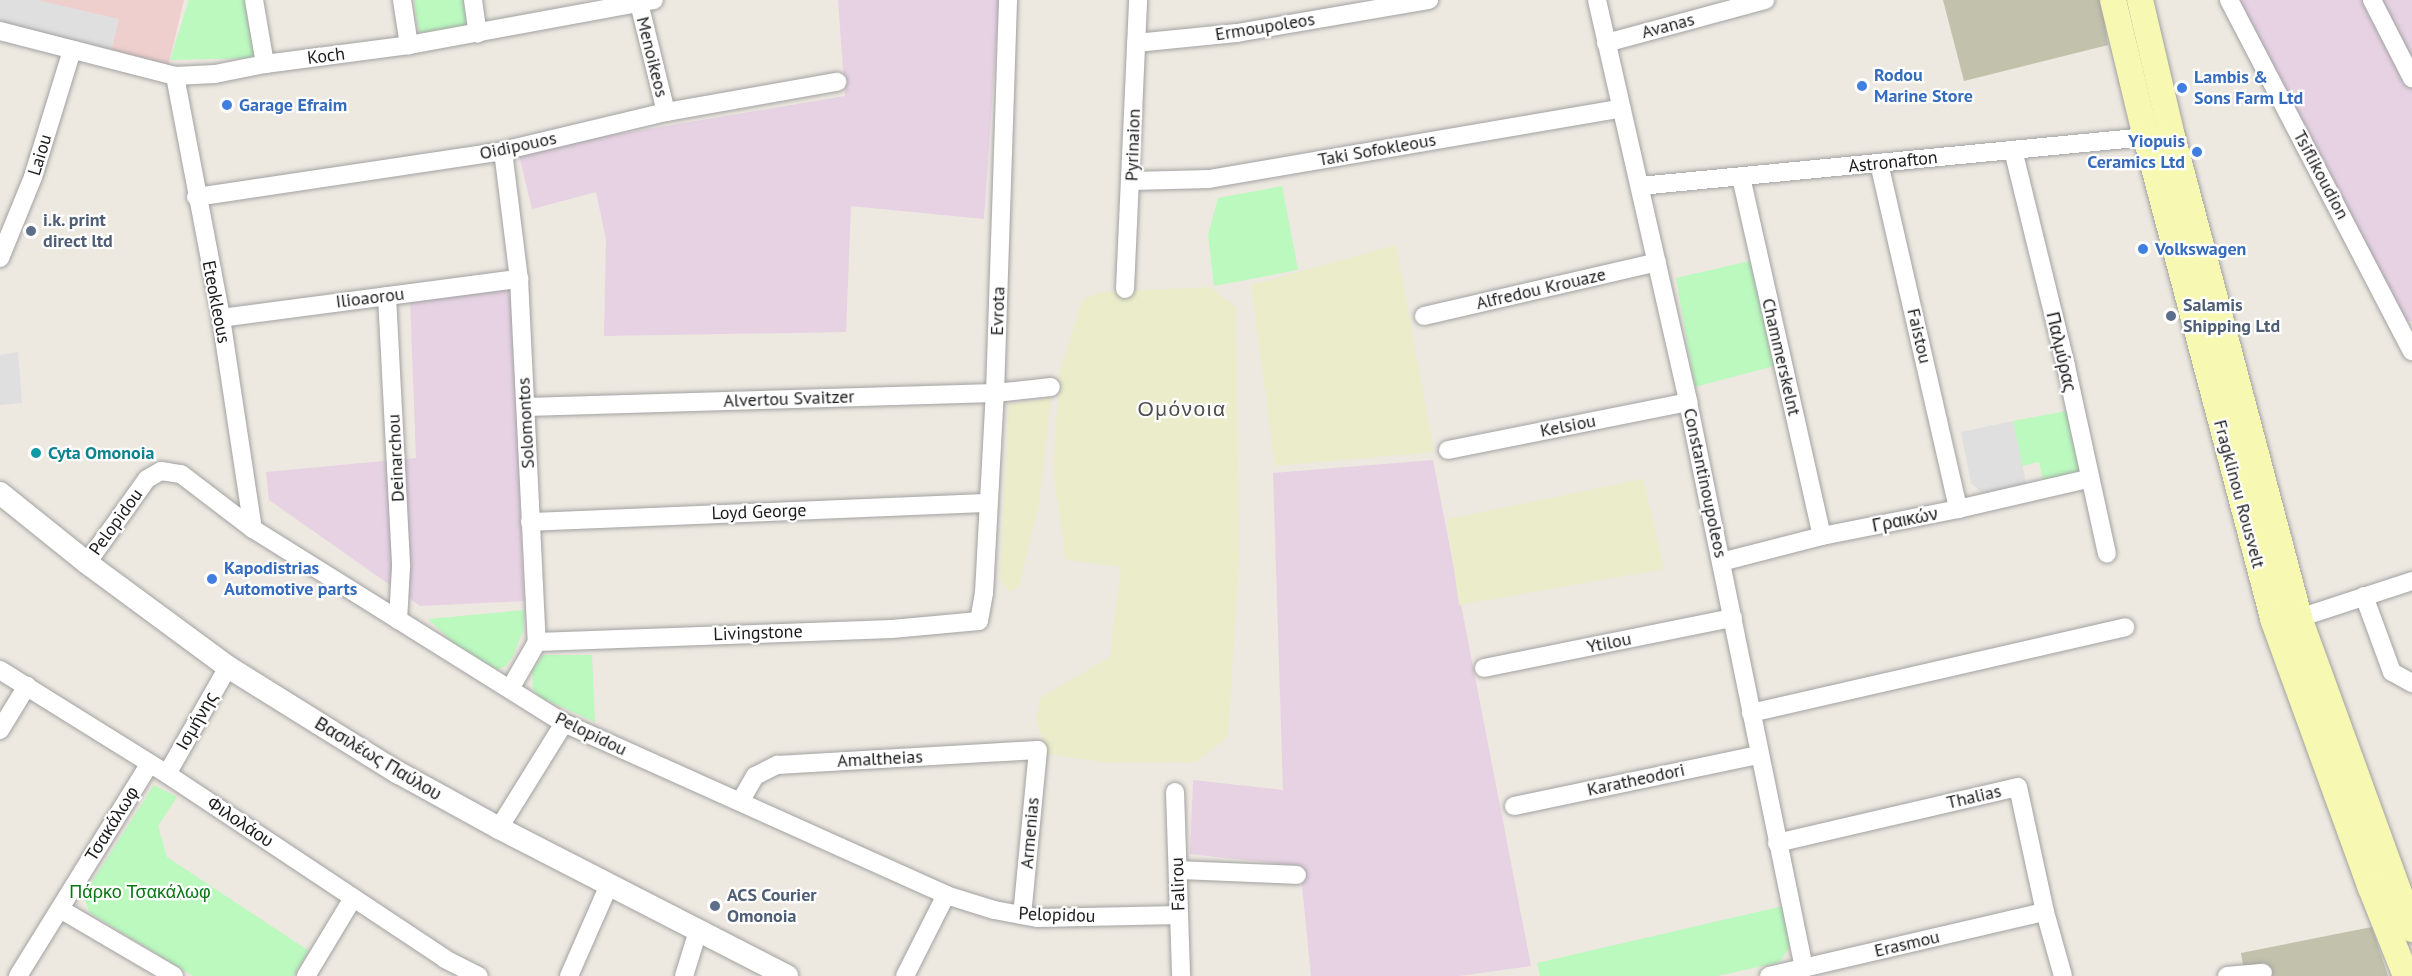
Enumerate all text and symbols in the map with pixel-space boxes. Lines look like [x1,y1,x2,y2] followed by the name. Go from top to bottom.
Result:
[1214,8,1316,46] street label: Ermoupoleos
[1639,9,1697,43] street label: Avanas
[632,14,672,100] street label: Menoikeos
[306,43,346,69] street label: Koch
[1874,65,1973,107] place label: Rodou Marine Store
[2194,67,2303,110] place label: Lambis & Sons Farm Ltd
[1855,79,1869,93] marker: Rodou Marine Store
[2175,81,2189,95] marker: Lambis & Sons Farm Ltd
[239,94,347,116] place label: Garage Efraim
[220,98,234,112] marker: Garage Efraim
[1121,108,1145,182] street label: Pyrinaion
[478,127,558,165] street label: Oidipouos
[2289,127,2353,223] street label: Tsiflikoudion
[1316,129,1438,171] street label: Taki Sofokleous
[2087,131,2185,174] place label: Yiopuis Ceramics Ltd
[24,132,56,178] street label: Laiou
[2190,145,2204,159] marker: Yiopuis Ceramics Ltd
[1847,147,1939,177] street label: Astronafton
[43,210,113,252] place label: i.k. print direct ltd
[24,224,38,238] marker: i.k. print direct ltd
[2155,238,2246,260] place label: Volkswagen
[2136,242,2150,256] marker: Volkswagen
[197,259,235,345] street label: Eteokleous
[1474,264,1608,314] street label: Alfredou Krouaze
[334,283,406,313] street label: Ilioaorou
[986,286,1010,336] street label: Evrota
[2183,295,2280,338] place label: Salamis Shipping Ltd
[1757,296,1805,418] street label: Chammerskelnt
[1902,306,1936,366] street label: Faistou
[2164,309,2178,323] marker: Salamis Shipping Ltd
[2041,310,2081,394] street label: Παλμύρας
[513,377,539,469] street label: Solomontos
[723,386,855,412] street label: Alvertou Svaitzer
[1137,396,1227,422] district label: Ομόνοια
[1679,406,1731,560] street label: Constantinoupoleos
[1538,410,1598,442] street label: Kelsiou
[383,414,409,502] street label: Deinarchou
[2209,418,2269,570] street label: Fragklinou Rousvelt
[48,442,155,464] place label: Cyta Omonoia
[29,446,43,460] marker: Cyta Omonoia
[85,484,147,560] street label: Pelopidou
[711,500,807,524] street label: Loyd George
[1870,503,1940,537] street label: Γραικών
[224,558,357,600] place label: Kapodistrias Automotive parts
[205,572,219,586] marker: Kapodistrias Automotive parts
[713,621,803,645] street label: Livingstone
[1585,628,1633,658] street label: Ytilou
[172,688,222,754] street label: Ισμήνης
[552,707,630,761] street label: Pelopidou
[311,713,445,805] street label: Βασιλέως Παύλου
[837,746,923,772] street label: Amaltheias
[1585,759,1687,801] street label: Karatheodori
[1945,780,2003,814] street label: Thalias
[81,783,143,865] street label: Τσακάλωφ
[203,792,277,852] street label: Φιλολάου
[1016,796,1044,870] street label: Armenias
[1166,857,1190,911] street label: Falirou
[69,881,211,903] park label: Πάρκο Τσακάλωφ
[727,885,817,928] place label: ACS Courier Omonoia
[708,899,722,913] marker: ACS Courier Omonoia
[1018,903,1096,927] street label: Pelopidou
[1872,926,1942,962] street label: Erasmou

